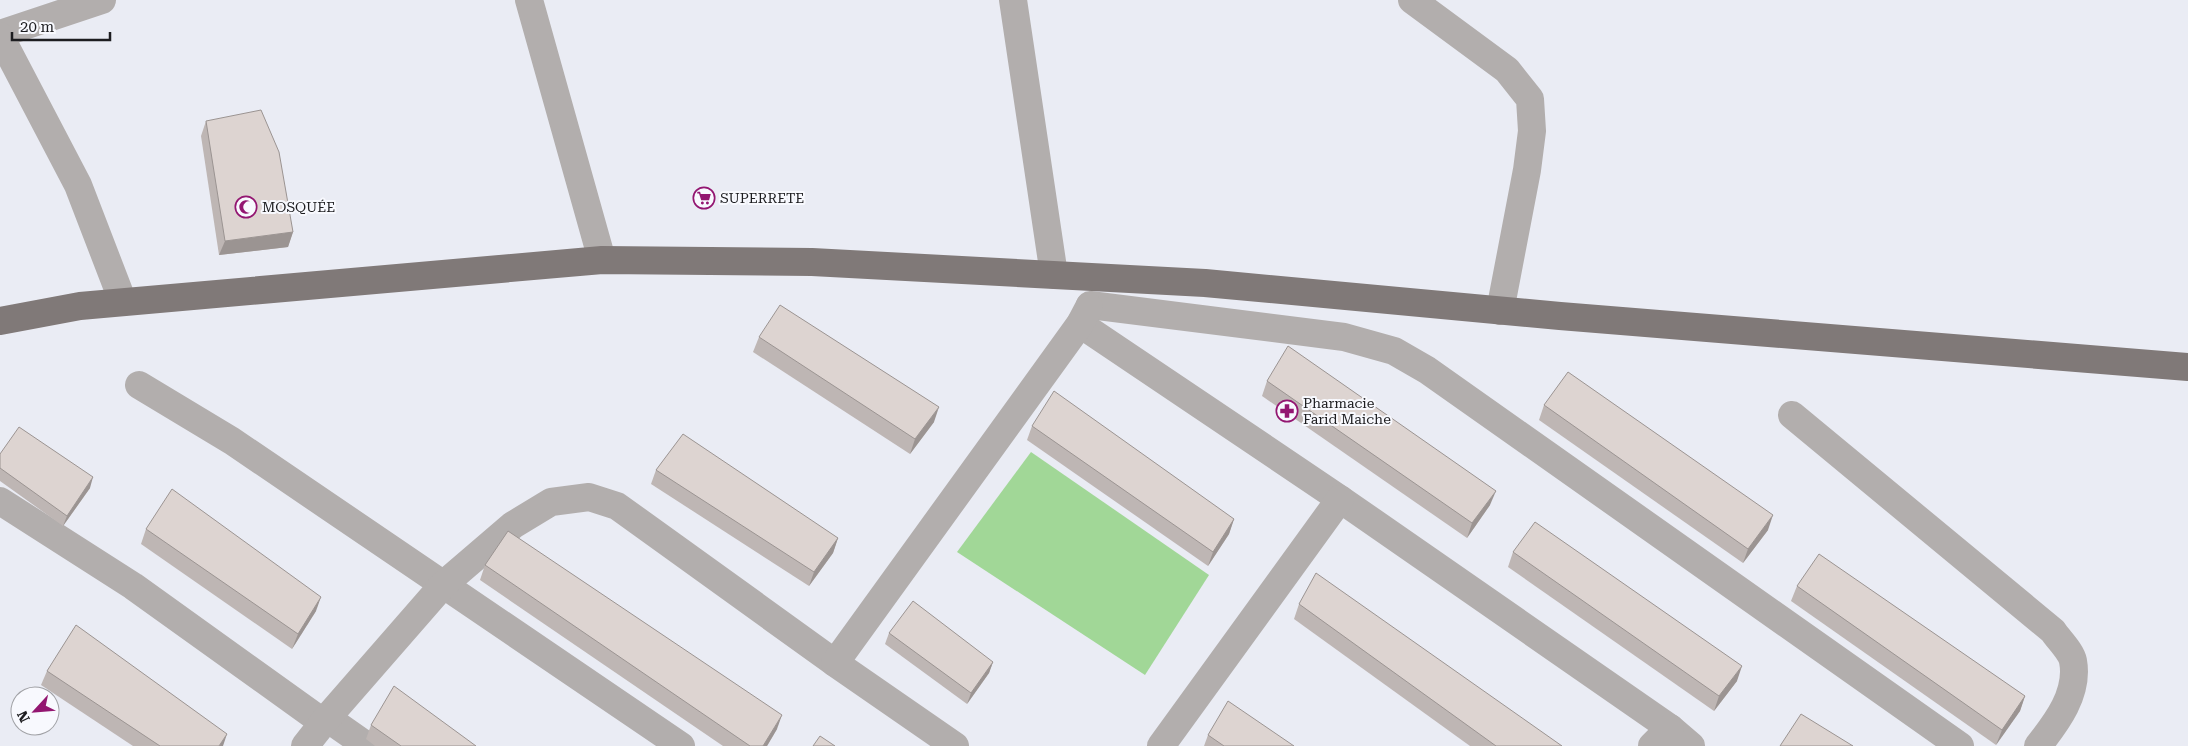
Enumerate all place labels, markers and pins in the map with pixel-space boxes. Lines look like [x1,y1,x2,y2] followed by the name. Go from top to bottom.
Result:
[692,186,716,210] supermarket icon: SUPERRETE
[720,190,804,206] place label: SUPERRETE
[234,195,258,219] mosque icon: MOSQUÉE
[262,199,335,215] place label: MOSQUÉE
[1303,395,1391,427] place label: Pharmacie Farid Maiche
[1275,399,1299,423] pharmacy icon: Pharmacie Farid Maiche

